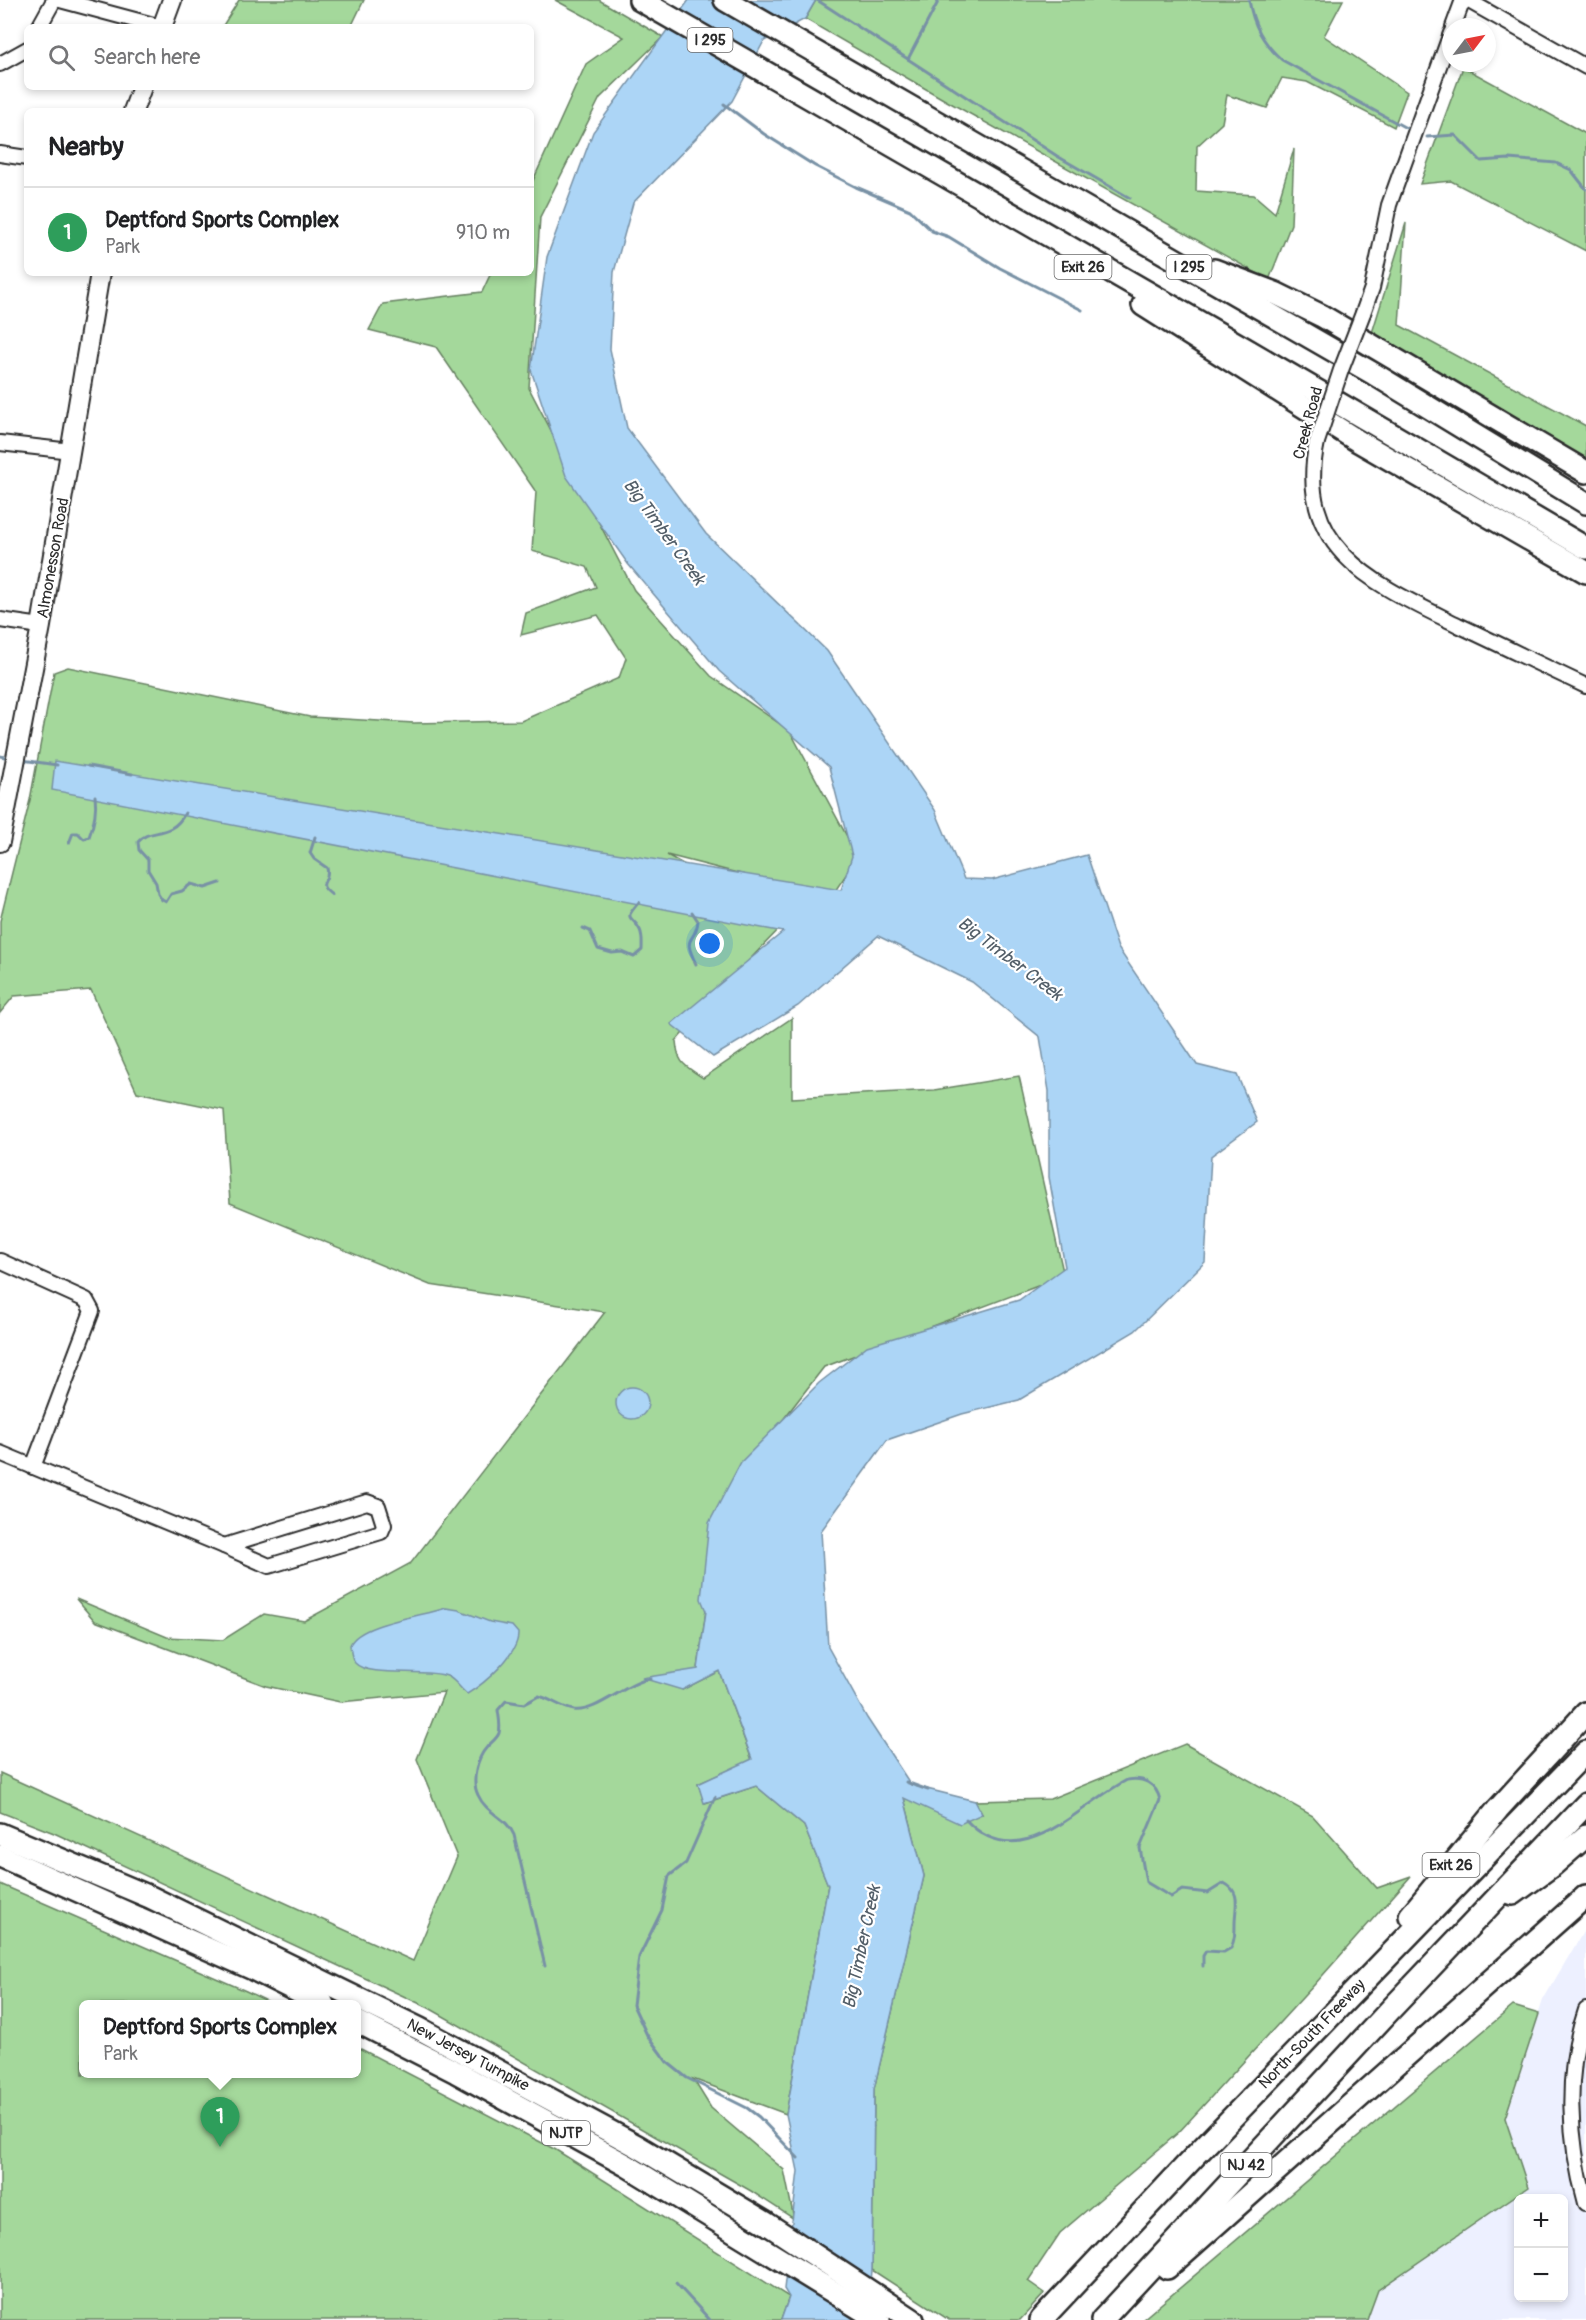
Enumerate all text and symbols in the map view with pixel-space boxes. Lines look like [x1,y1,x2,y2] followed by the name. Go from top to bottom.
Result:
[1442,18,1496,72] north arrow
[24,24,534,90] search box
[688,28,732,52] road number: I 295
[45,41,78,74] icon: search
[93,43,200,71] text: Search here
[48,131,124,163] text: Nearby
[105,206,339,234] text: Deptford Sports Complex
[64,220,71,245] text: 1
[456,220,510,245] text: 910 m
[105,234,140,259] text: Park
[1054,255,1112,279] road number: Exit 26
[1166,255,1212,279] road number: I 295
[1289,385,1327,461] street label: Creek Road
[618,474,711,591] water label: Big Timber Creek
[33,496,73,620] street label: Almonesson Road
[953,912,1068,1007] water label: Big Timber Creek
[695,929,724,958] your location
[1422,1853,1480,1877] road number: Exit 26
[838,1882,887,2011] water label: Big Timber Creek
[1254,1975,1370,2093] street label: North-South Freeway
[79,2000,361,2078] popup
[103,2013,337,2041] text: Deptford Sports Complex
[403,2014,533,2096] street label: New Jersey Turnpike
[103,2041,138,2066] text: Park
[200,2098,240,2147] pin: 1
[542,2121,590,2145] road number: NJTP
[1220,2153,1272,2177] road number: NJ 42
[1514,2194,1568,2302] map controls
[1514,2194,1568,2248] button: +
[1514,2248,1568,2302] button: −

